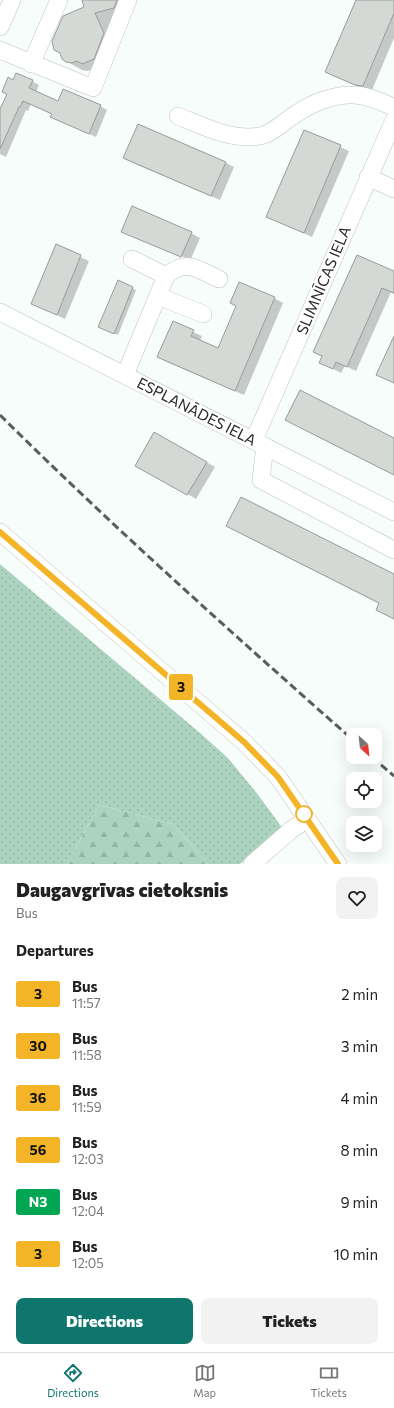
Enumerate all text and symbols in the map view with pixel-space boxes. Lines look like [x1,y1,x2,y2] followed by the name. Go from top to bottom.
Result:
[292,223,354,337] street label: SLIMNĪCAS IELA
[134,373,260,449] street label: ESPLANĀDES IELA
[168,674,194,700] line badge: 3
[177,678,185,695] text: 3
[346,728,382,764] north arrow
[346,728,382,852] map controls
[346,772,382,808] button: locate
[295,805,313,823] unlabelled marker
[346,816,382,852] button: layers
[336,877,378,919] button: heart
[16,878,228,901] text: Daugavgrīvas cietoksnis
[16,905,38,921] text: Bus
[16,941,94,959] text: Departures
[72,977,97,995] text: Bus
[34,985,42,1002] text: 3
[341,985,378,1003] text: 2 min
[72,995,101,1011] text: 11:57
[72,1029,97,1047] text: Bus
[29,1037,47,1054] text: 30
[341,1037,378,1055] text: 3 min
[72,1047,102,1063] text: 11:58
[72,1081,97,1099] text: Bus
[30,1089,46,1106] text: 36
[341,1089,378,1107] text: 4 min
[72,1099,102,1115] text: 11:59
[72,1133,97,1151] text: Bus
[30,1141,46,1158] text: 56
[340,1141,378,1159] text: 8 min
[72,1151,104,1167] text: 12:03
[72,1185,97,1203] text: Bus
[29,1193,47,1210] text: N3
[340,1193,378,1211] text: 9 min
[72,1203,104,1219] text: 12:04
[72,1237,97,1255] text: Bus
[34,1245,42,1262] text: 3
[333,1245,378,1263] text: 10 min
[72,1255,104,1271] text: 12:05
[16,1298,193,1344] button: Directions
[201,1298,378,1344] button: Tickets
[47,1362,99,1399] tab: Directions
[193,1362,216,1399] tab: Map
[310,1362,347,1399] tab: Tickets

